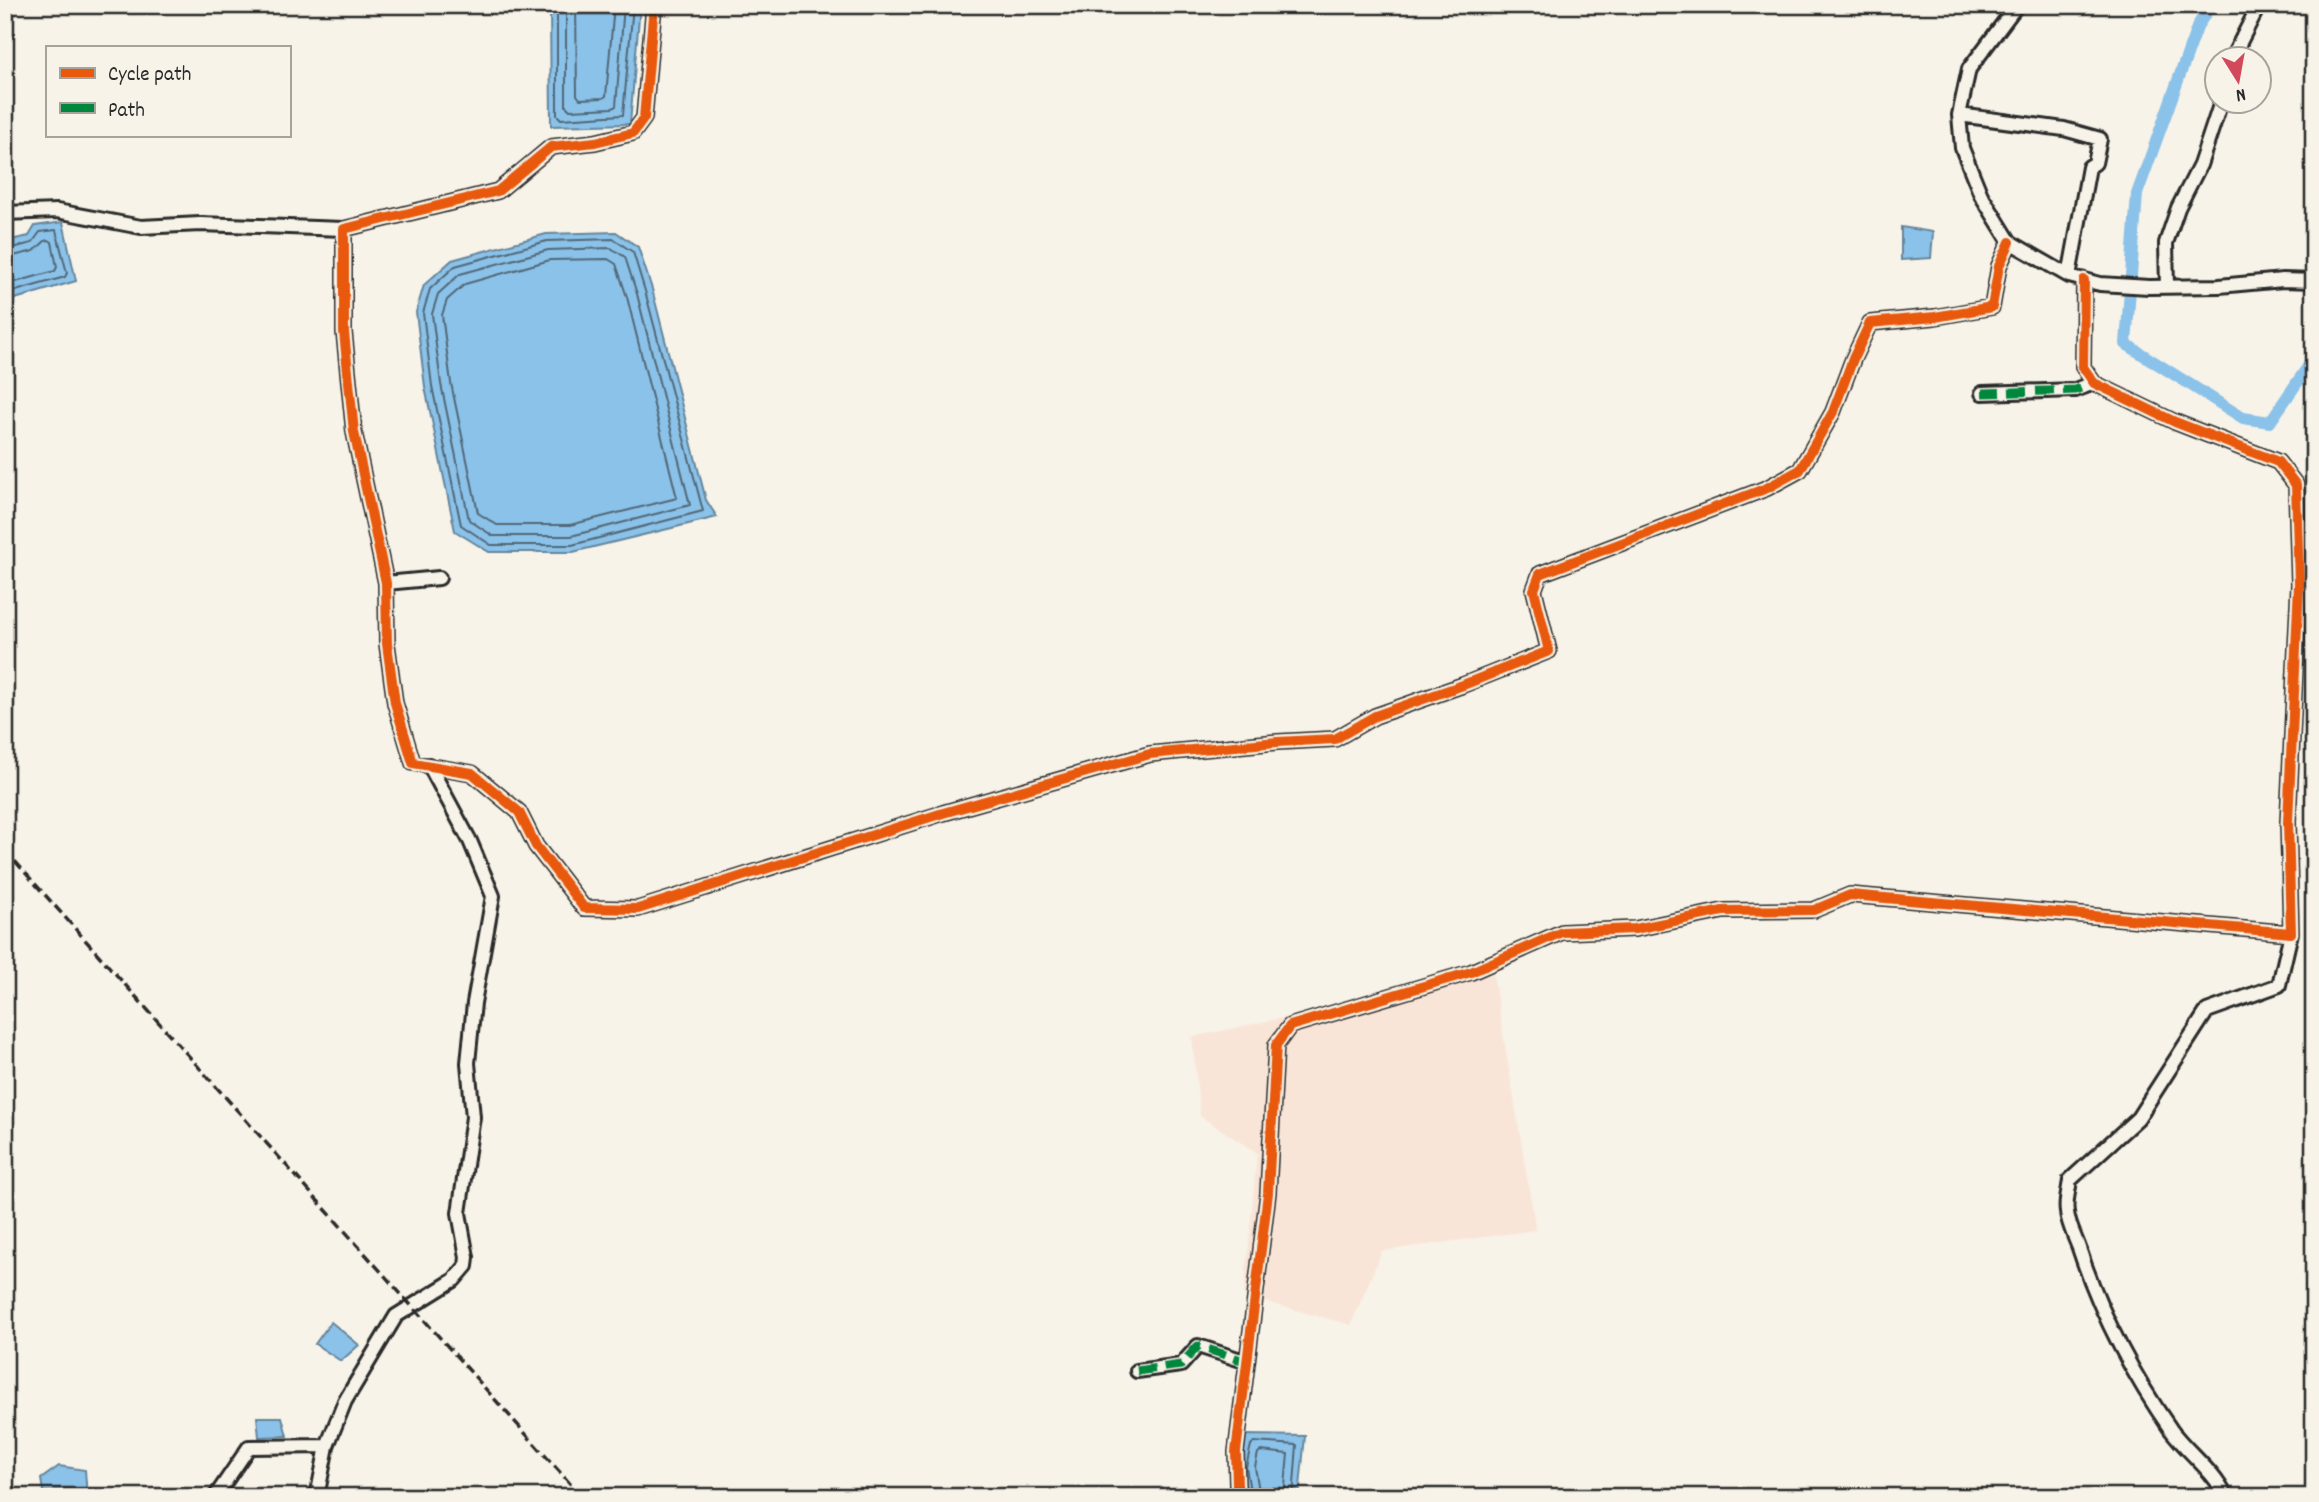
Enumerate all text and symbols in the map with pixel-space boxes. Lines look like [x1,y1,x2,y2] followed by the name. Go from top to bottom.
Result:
[46,46,290,136] legend
[2204,46,2274,116] north arrow
[108,61,191,91] text: Cycle path
[2233,79,2248,107] text: N
[108,97,145,127] text: Path

